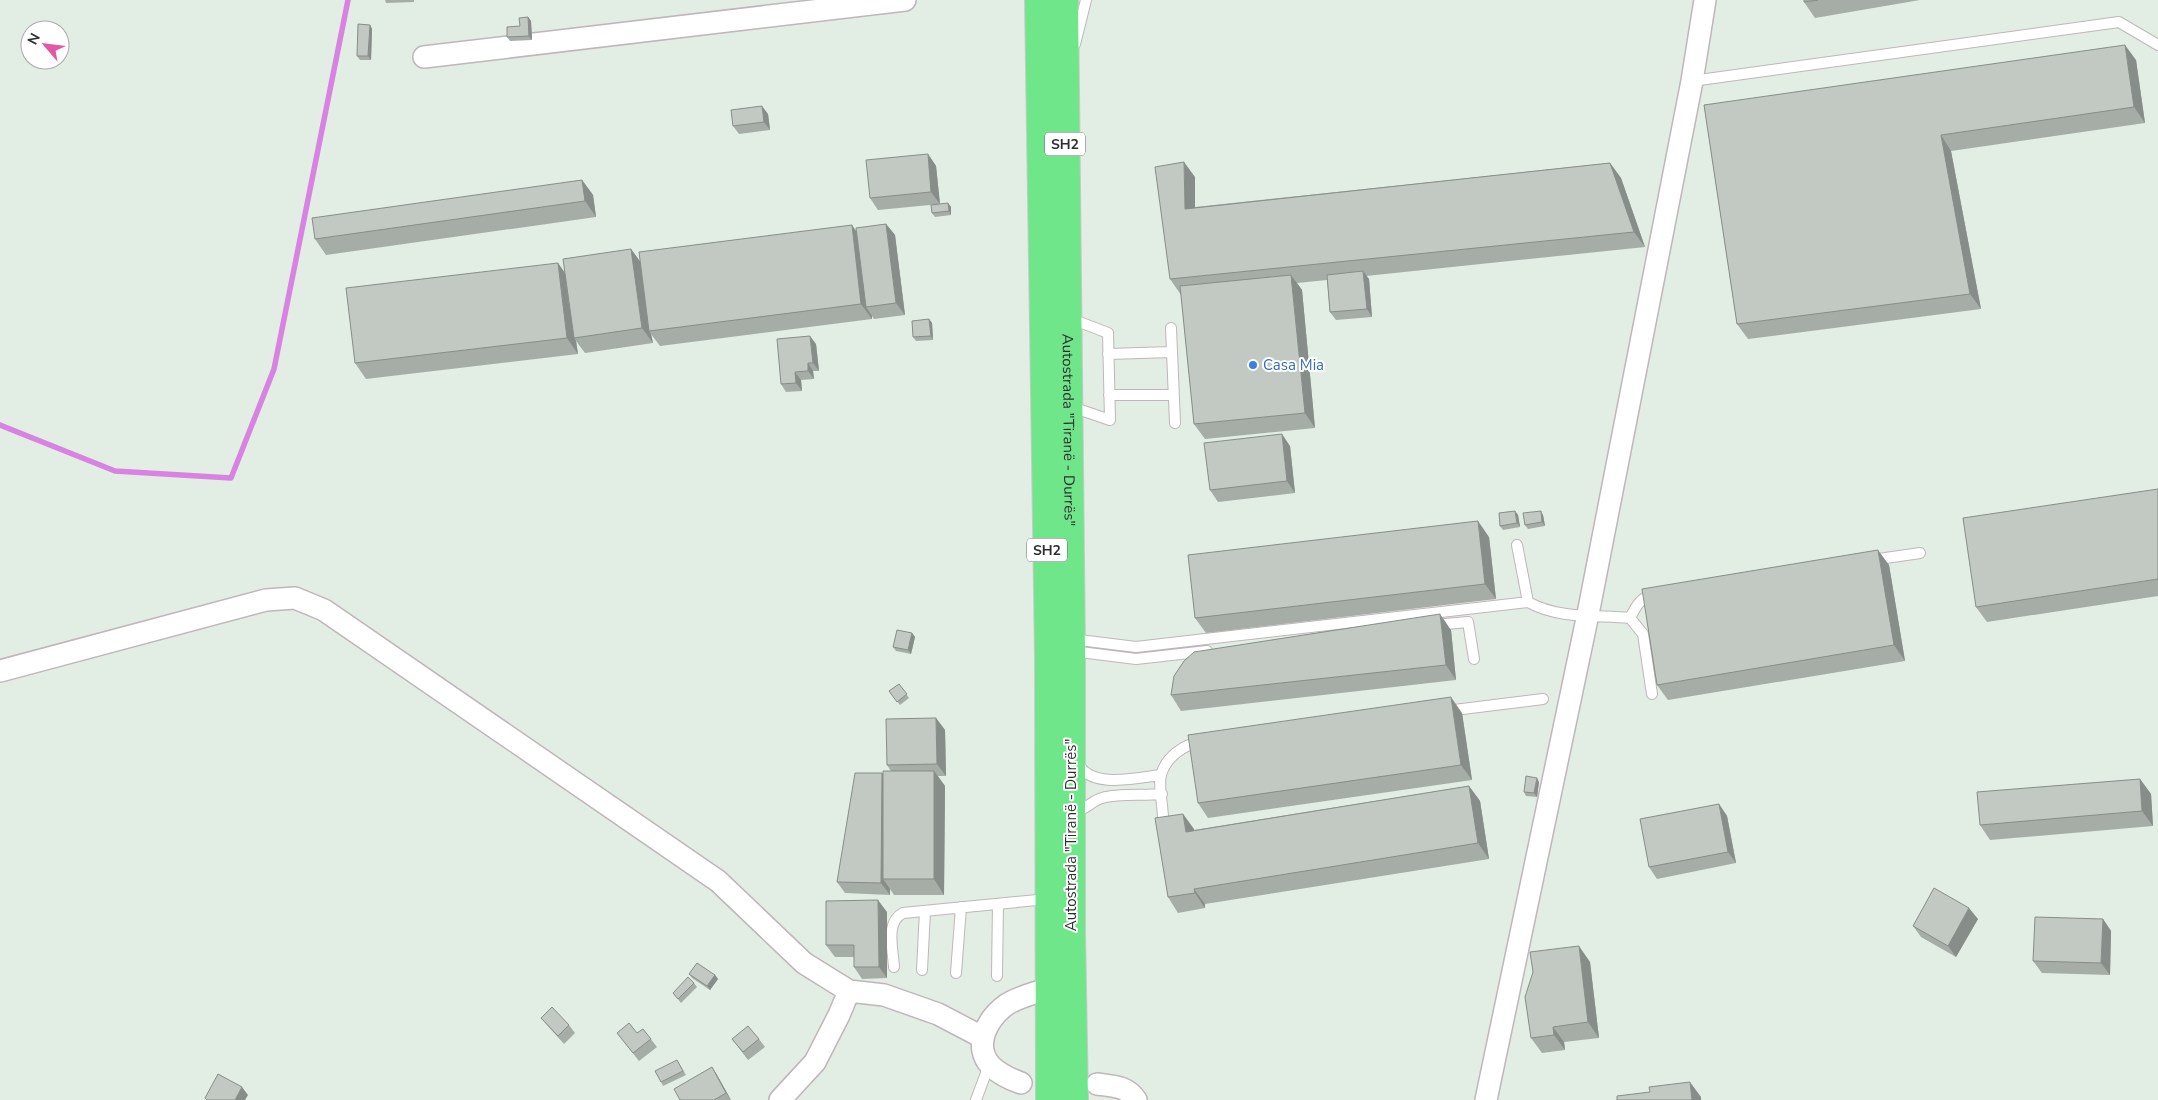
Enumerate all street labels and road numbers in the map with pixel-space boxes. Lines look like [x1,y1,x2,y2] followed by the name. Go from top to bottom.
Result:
[1045,132,1085,156] road number: SH2
[1058,334,1080,526] street label: Autostrada "Tiranë - Durrës"
[1027,538,1067,562] road number: SH2
[1061,739,1081,931] street label: Autostrada "Tiranë - Durrës"

